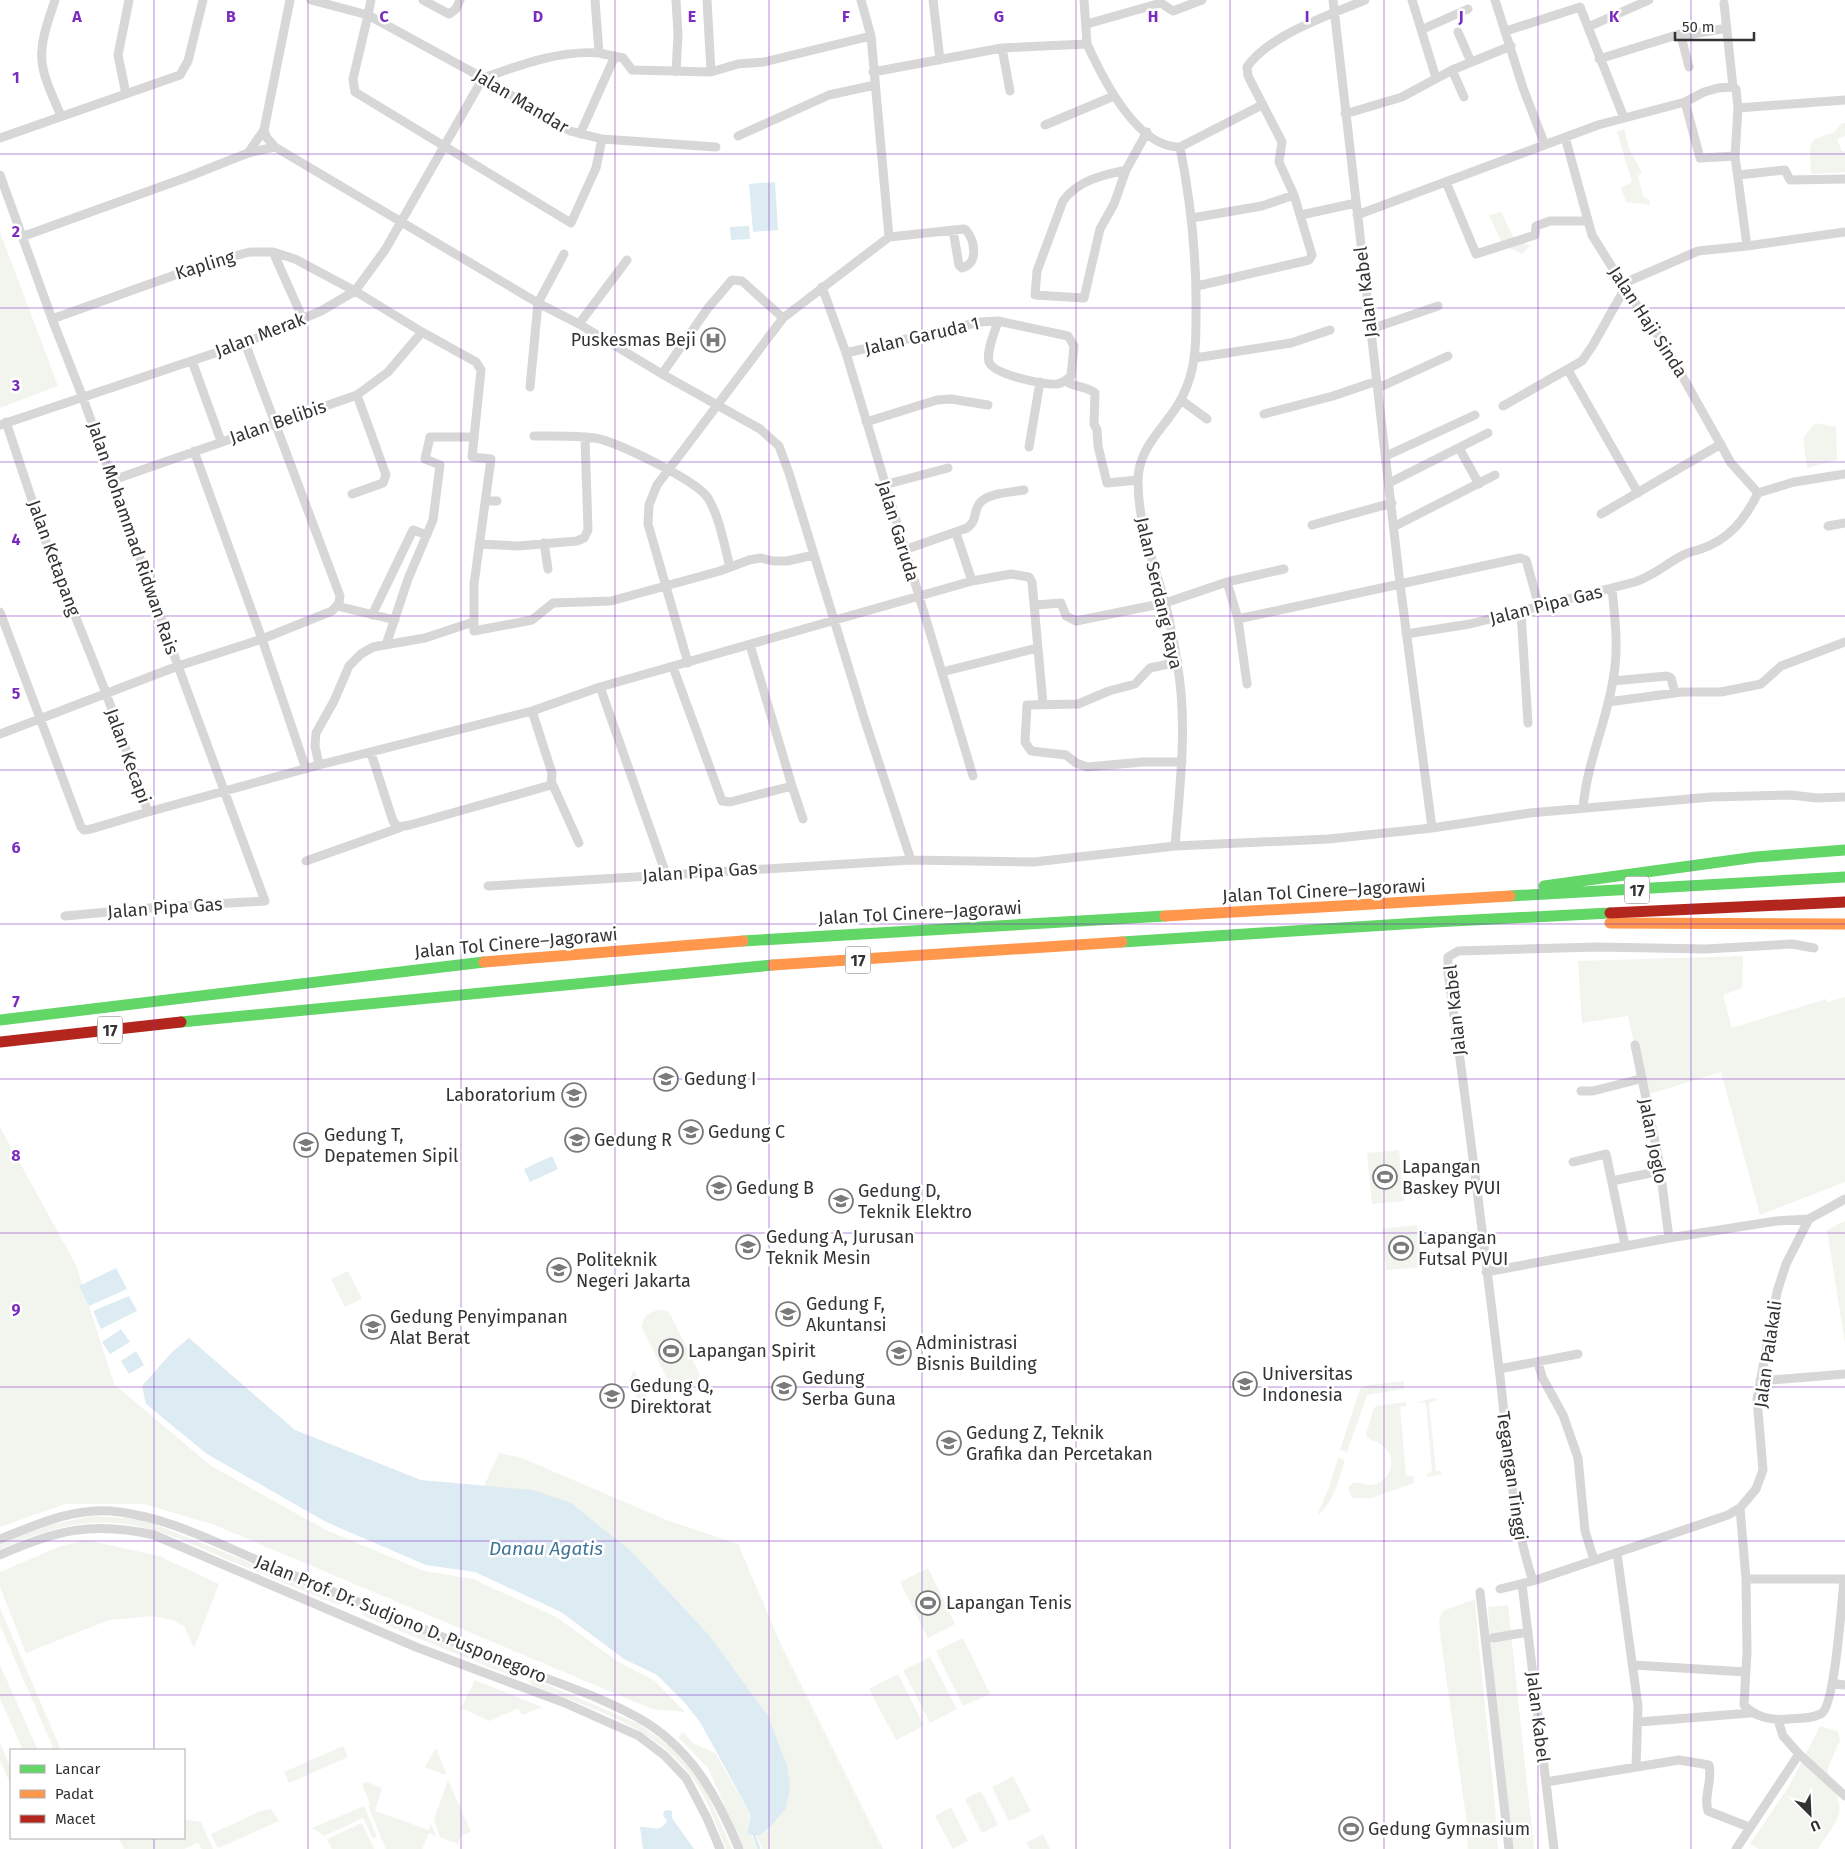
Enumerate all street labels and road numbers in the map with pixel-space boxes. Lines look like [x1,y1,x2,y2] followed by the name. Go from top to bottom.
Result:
[469,64,573,138] street label: Jalan Mandar
[173,245,238,284] street label: Kapling
[1350,245,1382,339] street label: Jalan Kabel
[1604,262,1692,382] street label: Jalan Haji Sinda
[212,308,309,362] street label: Jalan Merak
[862,312,982,360] street label: Jalan Garuda 1
[227,395,329,449] street label: Jalan Belibis
[83,419,183,657] street label: Jalan Mohammad Ridwan Rais
[872,478,924,584] street label: Jalan Garuda
[23,497,85,620] street label: Jalan Ketapang
[1131,515,1187,671] street label: Jalan Serdang Raya
[1487,580,1605,630] street label: Jalan Pipa Gas
[101,705,155,807] street label: Jalan Kecapi
[642,857,758,887] street label: Jalan Pipa Gas
[1222,875,1426,907] street label: Jalan Tol Cinere–Jagorawi
[1624,876,1650,904] road number: 17
[107,893,223,923] street label: Jalan Pipa Gas
[818,897,1022,929] street label: Jalan Tol Cinere–Jagorawi
[413,923,619,963] street label: Jalan Tol Cinere–Jagorawi
[846,946,870,974] road number: 17
[1439,963,1471,1057] street label: Jalan Kabel
[98,1016,122,1044] road number: 17
[1634,1096,1672,1186] street label: Jalan Joglo
[1750,1299,1786,1409] street label: Jalan Palakali
[1492,1410,1532,1542] street label: Tegangan Tinggi
[252,1550,550,1688] street label: Jalan Prof. Dr. Sudjono D. Pusponegoro
[1522,1670,1554,1764] street label: Jalan Kabel

